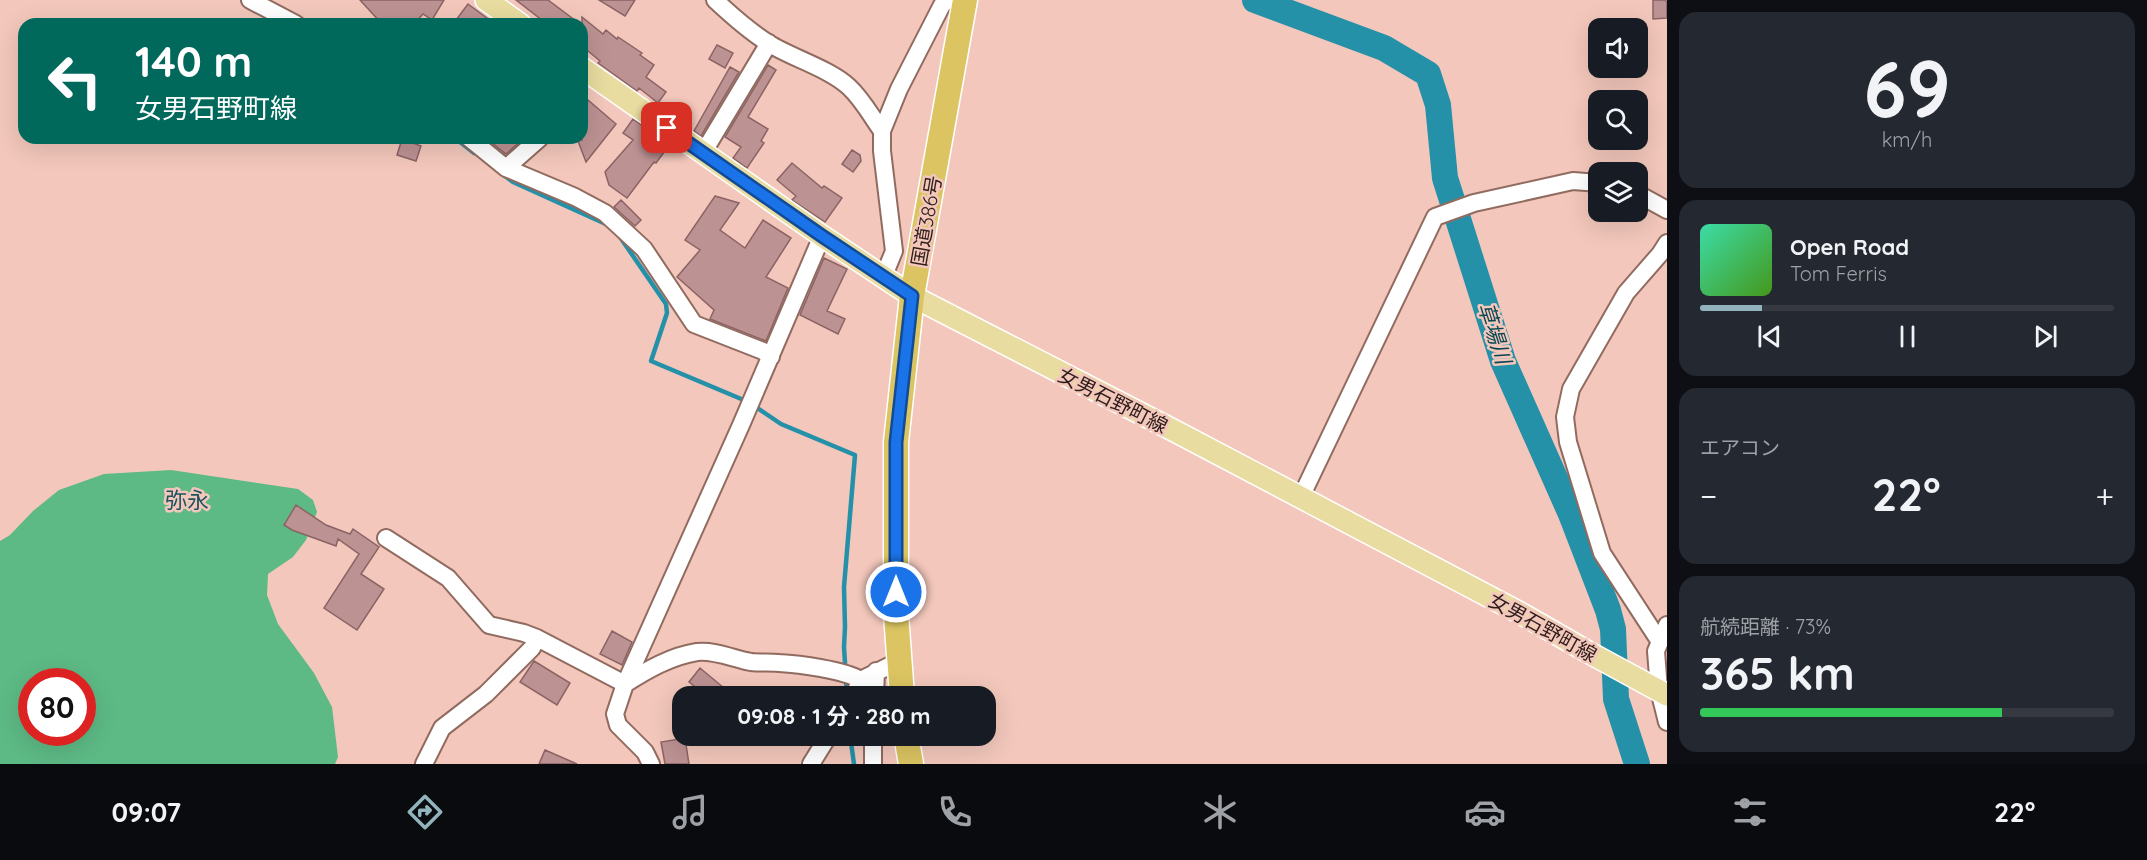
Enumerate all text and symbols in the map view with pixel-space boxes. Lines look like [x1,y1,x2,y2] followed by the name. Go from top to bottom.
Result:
[1588,18,1648,222] map controls
[1588,18,1648,78] button: sound
[135,35,252,88] text: 140 m
[1863,39,1951,137] text: 69
[36,42,114,120] icon: left
[1588,90,1648,150] button: search
[135,91,297,125] text: 女男石野町線
[641,102,692,153] pin
[650,111,683,144] icon: arrive
[1882,127,1932,152] text: km/h
[1588,162,1648,222] button: layers
[906,174,946,268] street label: 国道386号
[1790,233,1909,261] text: Open Road
[1790,261,1887,286] text: Tom Ferris
[1473,299,1518,369] water label: 草場川
[1753,320,1786,353] icon: previous
[1891,320,1924,353] icon: pause
[2029,320,2062,353] icon: next
[1054,362,1172,438] street label: 女男石野町線
[1700,435,1780,460] text: エアコン
[1872,466,1941,522] text: 22°
[1700,475,1717,516] text: −
[2095,475,2114,516] text: +
[165,486,209,514] district label: 弥永
[864,560,928,624] position arrow
[1484,587,1602,667] street label: 女男石野町線
[1700,614,1831,639] text: 航続距離 · 73%
[1700,645,1855,701] text: 365 km
[18,668,96,746] speed limit sign: 80
[737,702,931,730] text: 09:08 · 1 分 · 280 m
[404,791,446,833] icon: directions
[669,791,711,833] icon: music
[934,791,976,833] icon: phone
[1199,791,1241,833] icon: climate
[1464,791,1506,833] icon: car
[1729,791,1771,833] icon: filters
[112,795,181,829] text: 09:07
[1994,795,2035,829] text: 22°

